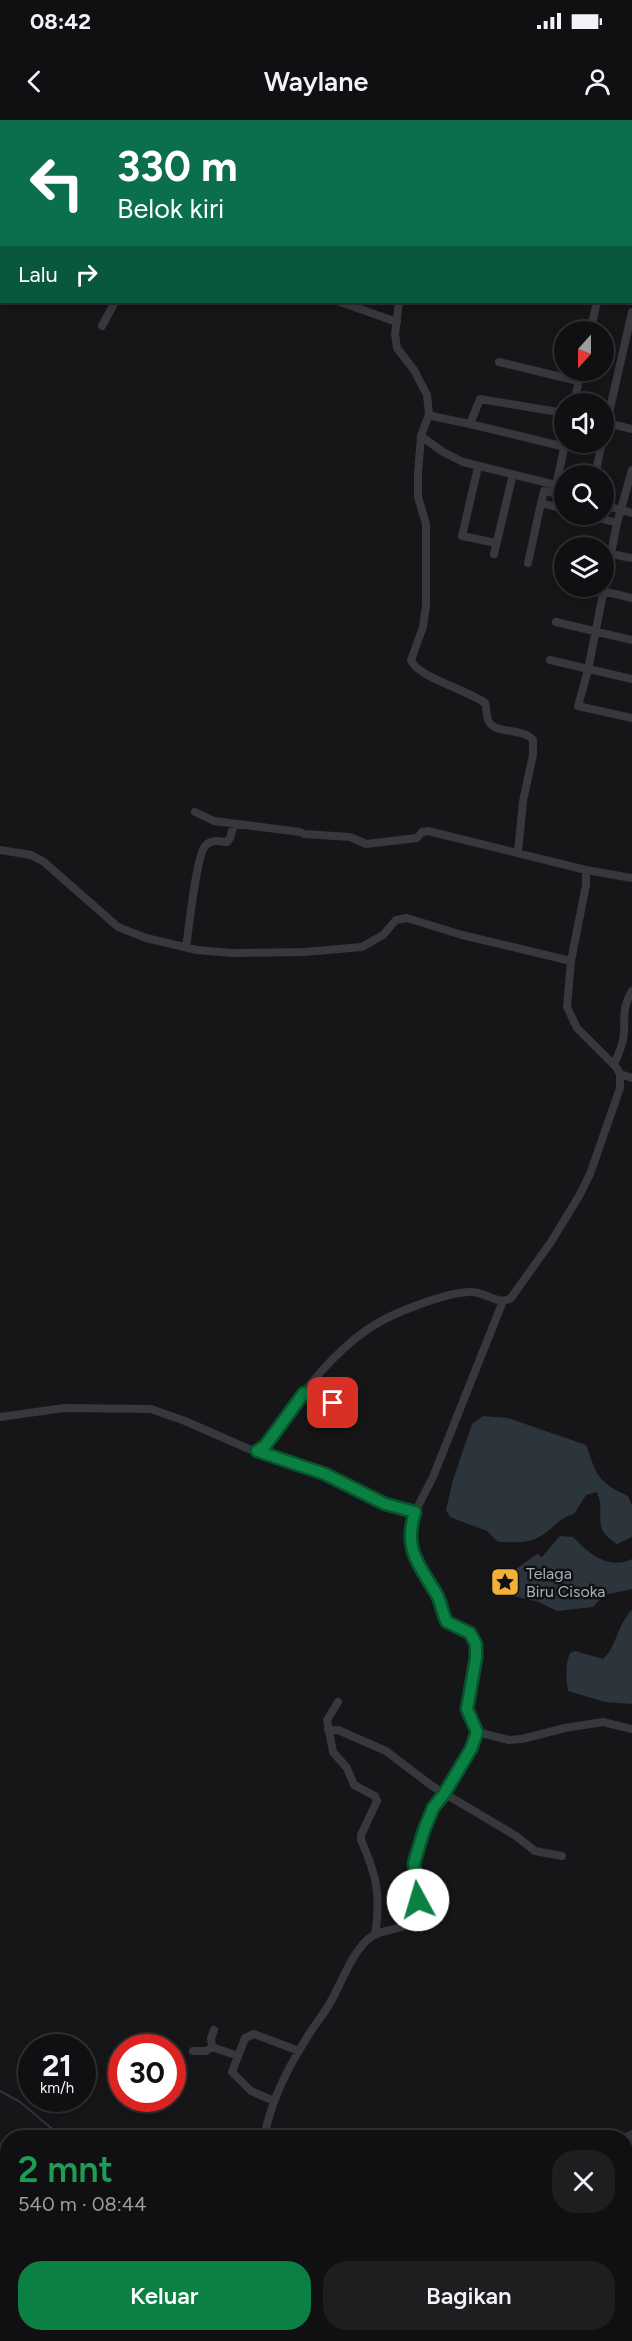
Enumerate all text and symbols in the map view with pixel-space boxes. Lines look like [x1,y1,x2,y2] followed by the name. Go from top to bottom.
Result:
[30,8,91,35] text: 08:42
[18,65,51,98] icon: back
[264,65,368,98] text: Waylane
[581,65,614,98] icon: person
[117,141,238,192] text: 330 m
[18,144,96,222] icon: left
[117,192,224,225] text: Belok kiri
[70,258,103,291] icon: right
[18,261,58,288] text: Lalu
[554,321,614,381] north arrow
[554,321,614,597] map controls
[554,393,614,453] button: sound
[554,465,614,525] button: search
[554,537,614,597] button: layers
[307,1377,358,1428] pin
[316,1386,349,1419] icon: arrive
[526,1564,606,1601] place label: Telaga Biru Cisoka
[489,1566,521,1598] place icon: Telaga Biru Cisoka
[386,1868,450,1932] position arrow
[108,2034,186,2112] speed limit sign: 30
[42,2047,72,2084] text: 21
[40,2079,74,2097] text: km/h
[18,2148,113,2191] text: 2 mnt
[552,2150,615,2213] button: close
[18,2192,147,2216] text: 540 m · 08:44
[18,2261,311,2330] button: Keluar
[323,2261,615,2330] button: Bagikan

